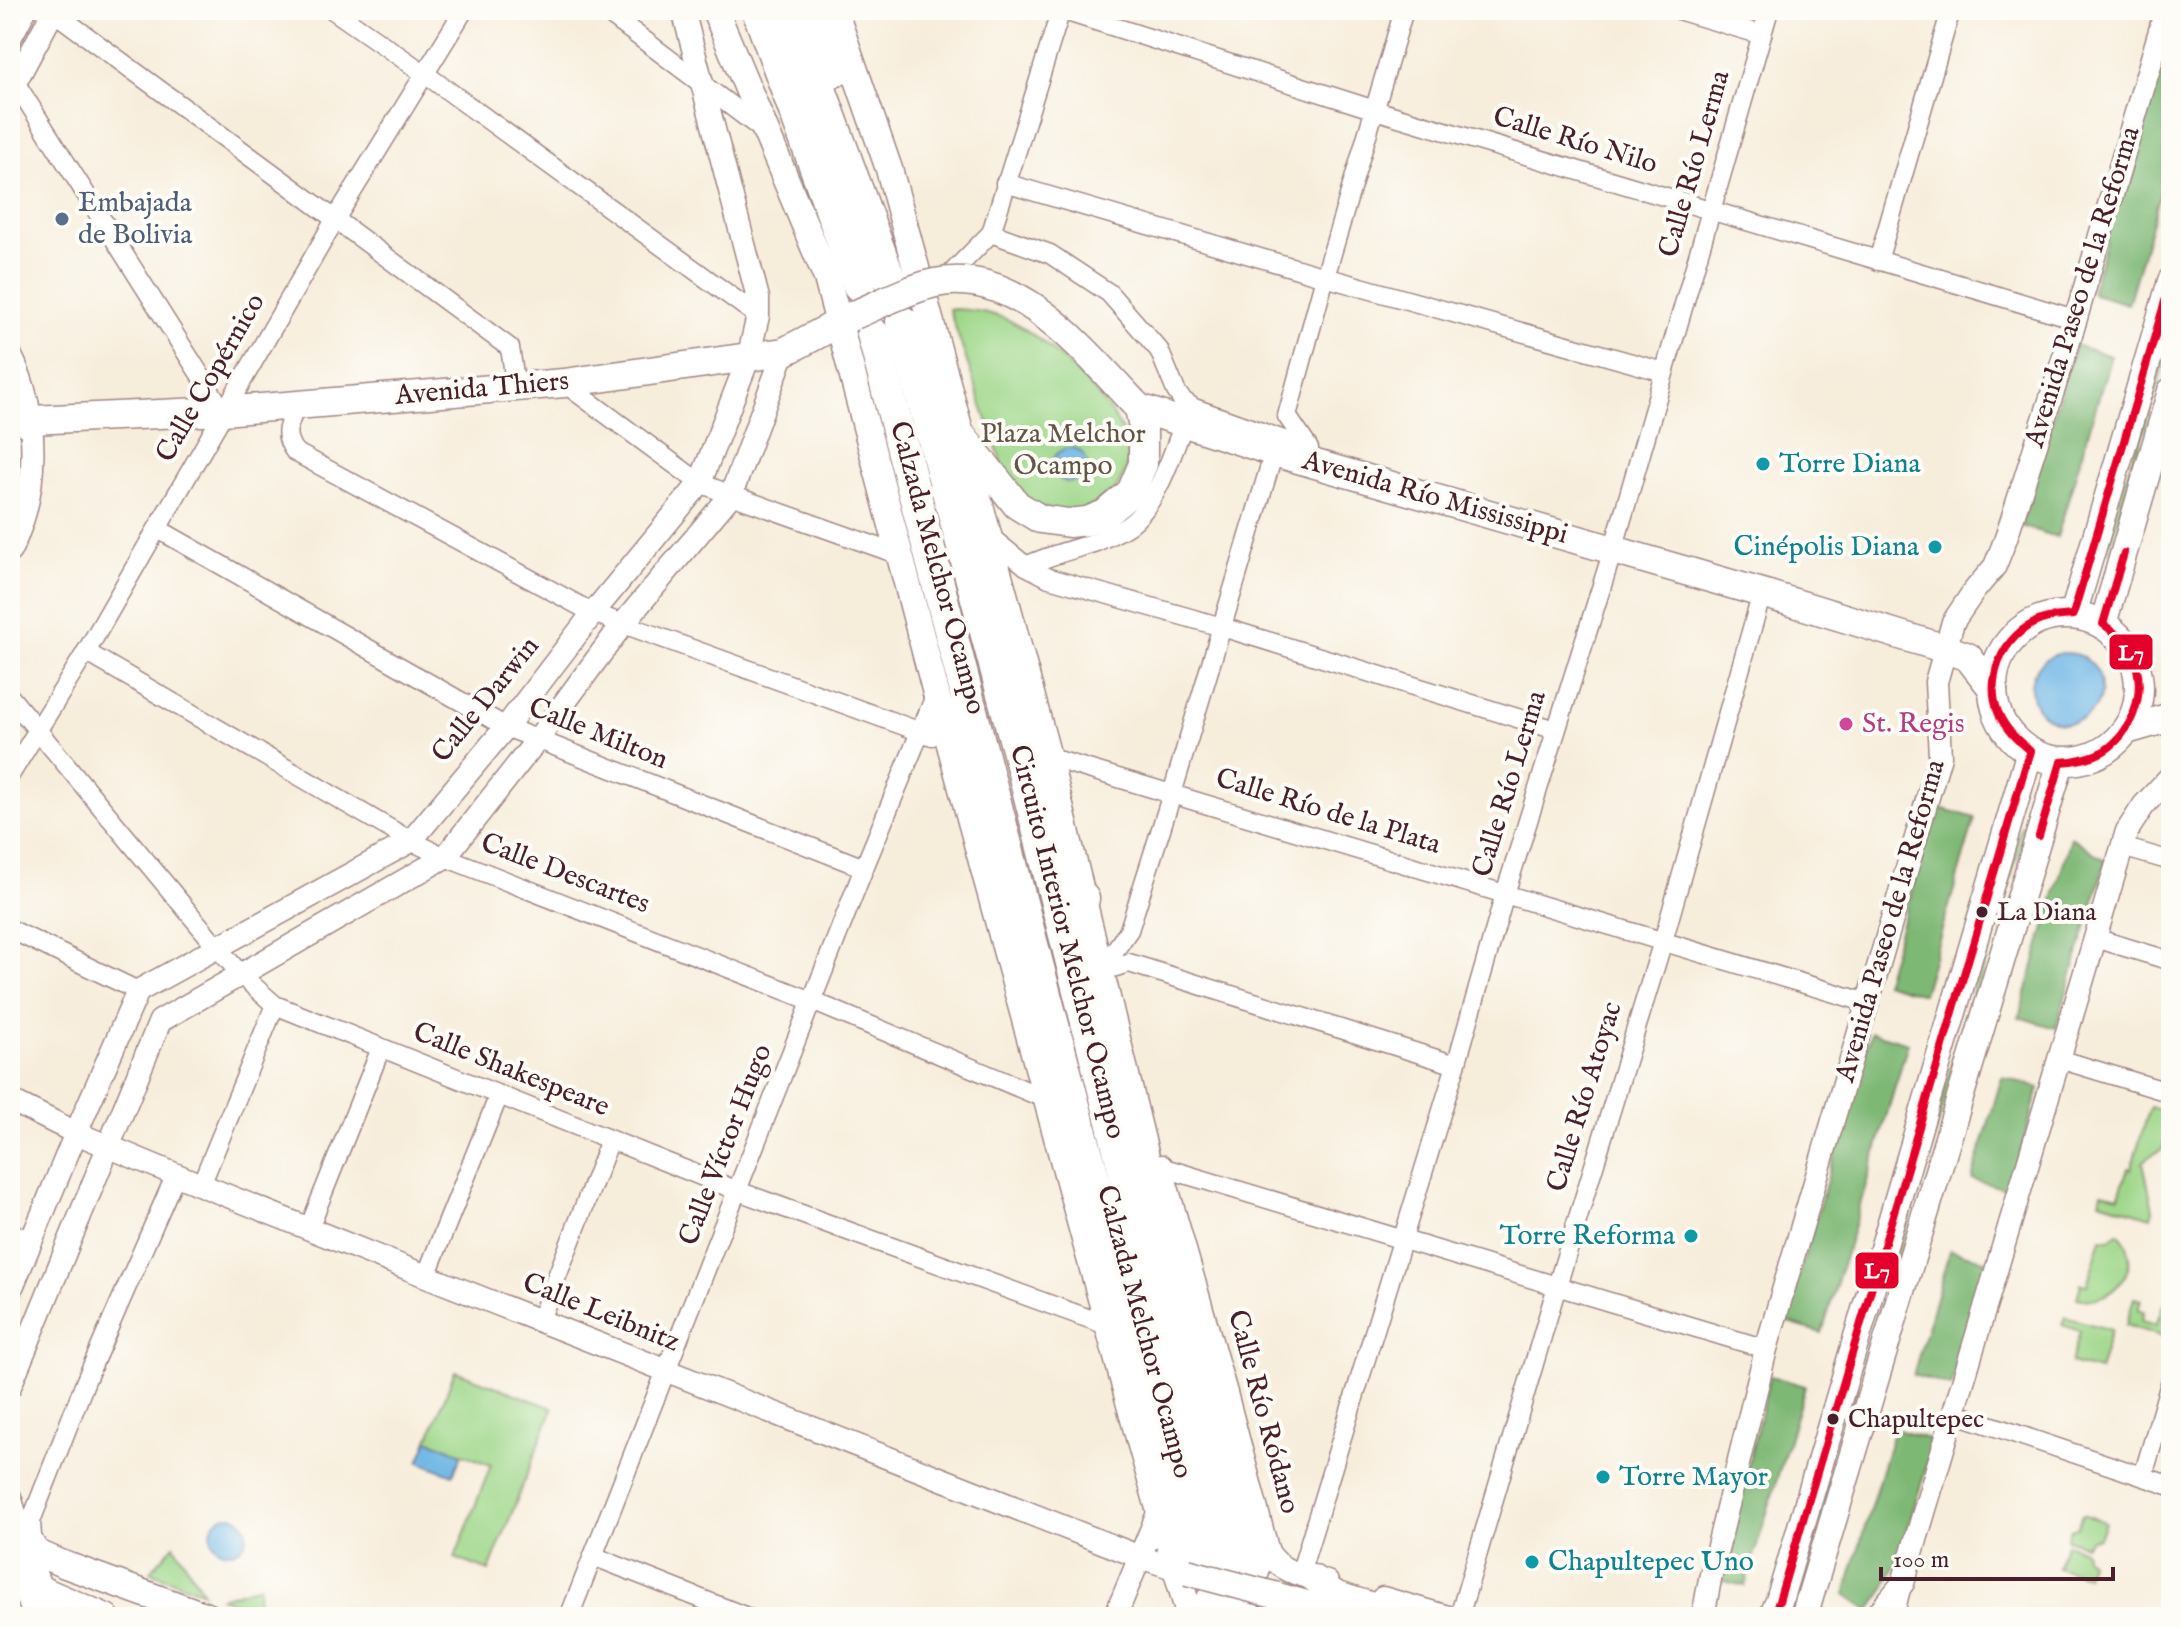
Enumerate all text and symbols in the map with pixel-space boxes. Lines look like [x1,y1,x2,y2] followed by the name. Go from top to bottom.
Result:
[1652,66,1739,262] street label: Calle Río Lerma
[1489,99,1661,183] street label: Calle Río Nilo
[2017,121,2149,453] street label: Avenida Paseo de la Reforma
[78,186,193,253] place label: Embajada de Bolivia
[53,210,71,228] marker: Embajada de Bolivia
[149,287,273,469] street label: Calle Copérnico
[392,364,571,414] street label: Avenida Thiers
[980,417,1146,484] park label: Plaza Melchor Ocampo
[881,418,993,718] street label: Calzada Melchor Ocampo
[1297,443,1572,553] street label: Avenida Río Mississippi
[1779,447,1921,482] place label: Torre Diana
[1754,455,1772,473] marker: Torre Diana
[1733,530,1920,565] place label: Cinépolis Diana
[1926,538,1944,556] marker: Cinépolis Diana
[425,630,547,770] street label: Calle Darwin
[2108,633,2154,671] line badge: L7
[2118,640,2144,668] text: L7
[1465,686,1555,881] street label: Calle Río Lerma
[523,690,673,778] street label: Calle Milton
[1862,707,1965,742] place label: St. Regis
[1837,715,1855,733] marker: St. Regis
[1001,741,1133,1143] street label: Circuito Interior Melchor Ocampo
[1828,755,1954,1087] street label: Avenida Paseo de la Reforma
[1211,761,1446,863] street label: Calle Río de la Plata
[476,826,654,922] street label: Calle Descartes
[1997,896,2097,929] place label: La Diana
[1974,904,1990,920] marker: La Diana
[1539,998,1631,1196] street label: Calle Río Atoyac
[408,1015,614,1125] street label: Calle Shakespeare
[672,1039,780,1251] street label: Calle Víctor Hugo
[1088,1182,1200,1482] street label: Calzada Melchor Ocampo
[1500,1219,1676,1254] place label: Torre Reforma
[1682,1227,1700,1245] marker: Torre Reforma
[1854,1251,1900,1290] line badge: L7
[1864,1258,1890,1286] text: L7
[517,1266,685,1360] street label: Calle Leibnitz
[1219,1306,1307,1518] street label: Calle Río Ródano
[1848,1403,1984,1436] place label: Chapultepec
[1825,1411,1841,1427] marker: Chapultepec
[1619,1460,1768,1495] place label: Torre Mayor
[1594,1468,1612,1486] marker: Torre Mayor
[1881,1531,2113,1581] scale bar
[1548,1545,1754,1580] place label: Chapultepec Uno
[1893,1545,1949,1576] text: 100 m
[1523,1553,1541,1571] marker: Chapultepec Uno

